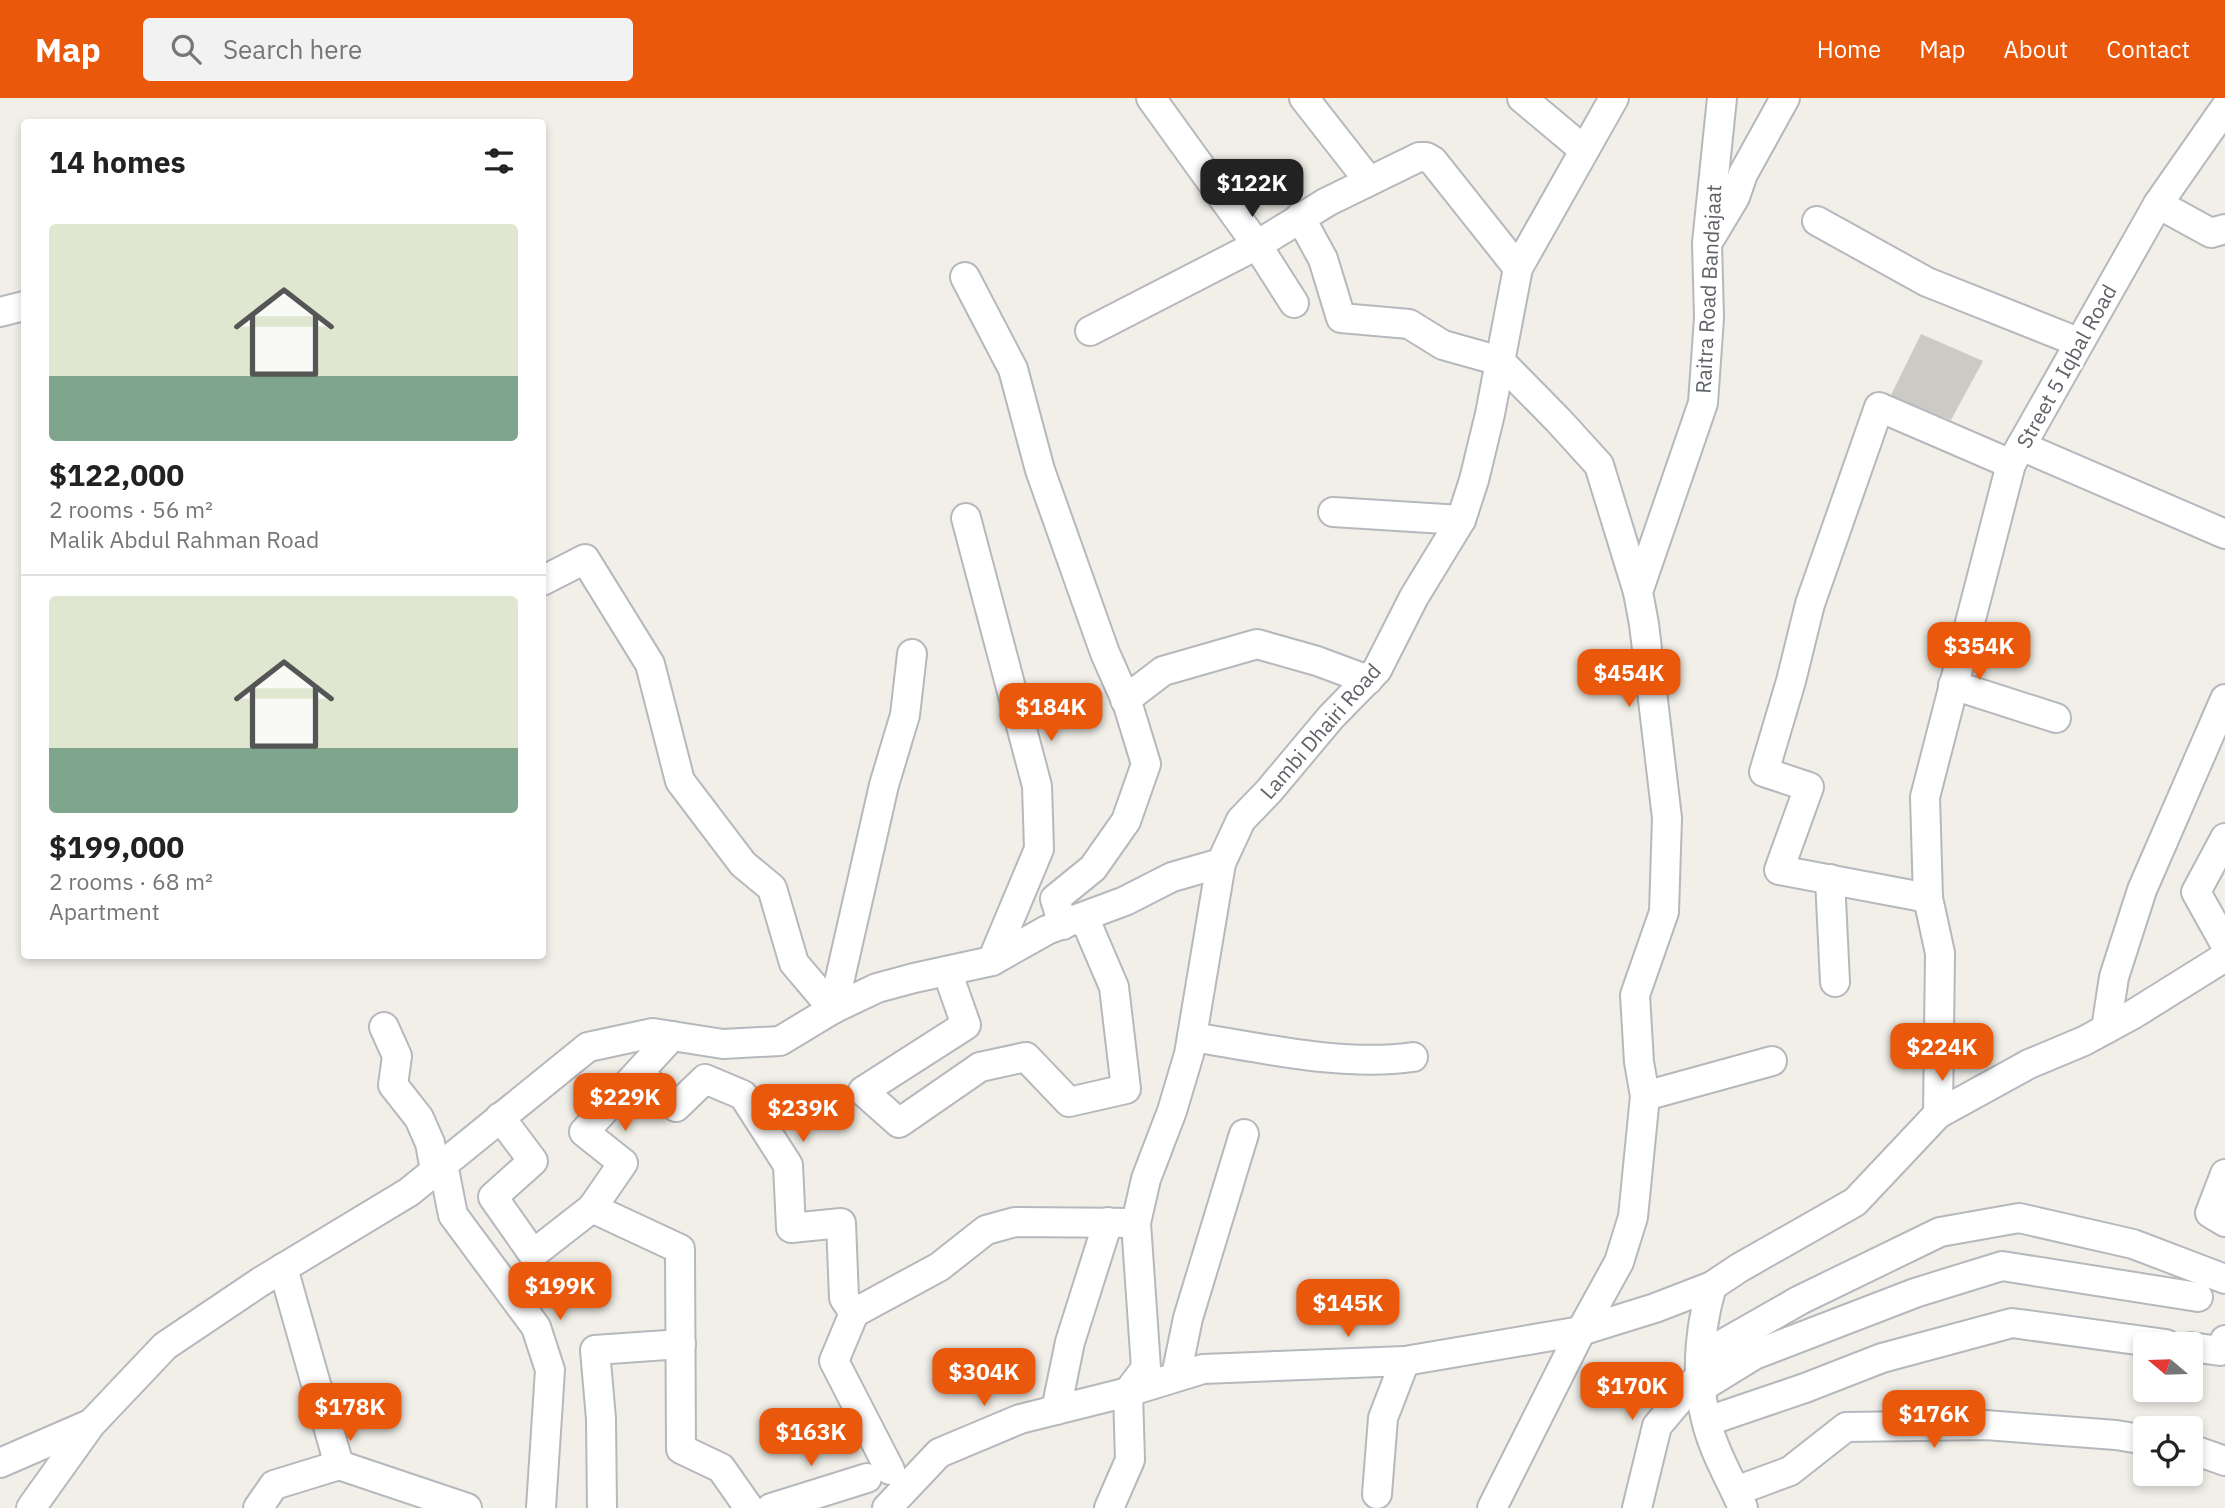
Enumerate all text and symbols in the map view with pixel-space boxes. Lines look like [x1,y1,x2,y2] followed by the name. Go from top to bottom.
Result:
[143,18,633,81] search box
[35,28,101,71] text: Map
[167,30,205,68] icon: search
[223,32,362,66] text: Search here
[1817,33,1881,65] text: Home
[1919,33,1965,65] text: Map
[2003,33,2068,65] text: About
[2106,33,2190,65] text: Contact
[49,142,186,181] text: 14 homes
[480,142,518,180] icon: filters
[1203,159,1301,219] pin: $122K
[1216,167,1288,197] text: $122K
[1689,184,1727,394] street label: Raitra Road Bandajaat
[221,269,347,395] icon: home
[2009,279,2123,453] street label: Street 5 Iqbal Road
[49,455,184,494] text: $122,000
[49,494,213,524] text: 2 rooms · 56 m²
[49,524,319,554] text: Malik Abdul Rahman Road
[1930,622,2028,682] pin: $354K
[1943,630,2015,660] text: $354K
[221,641,347,767] icon: home
[1580,650,1678,709] pin: $454K
[1253,657,1387,805] street label: Lambi Dhairi Road
[1593,657,1665,687] text: $454K
[1002,684,1100,743] pin: $184K
[1015,691,1087,721] text: $184K
[49,827,184,866] text: $199,000
[49,866,213,896] text: 2 rooms · 68 m²
[49,896,160,926] text: Apartment
[1893,1024,1991,1083] pin: $224K
[1906,1031,1978,1061] text: $224K
[576,1074,674,1133] pin: $229K
[589,1081,661,1111] text: $229K
[754,1084,852,1144] pin: $239K
[767,1092,839,1122] text: $239K
[511,1262,609,1322] pin: $199K
[524,1270,596,1300] text: $199K
[1299,1280,1397,1339] pin: $145K
[1312,1287,1384,1317] text: $145K
[2133,1332,2203,1402] north arrow
[2133,1332,2203,1486] map controls
[935,1348,1033,1408] pin: $304K
[948,1356,1020,1386] text: $304K
[1583,1362,1681,1422] pin: $170K
[1596,1370,1668,1400] text: $170K
[301,1384,399,1443] pin: $178K
[1885,1390,1983,1450] pin: $176K
[314,1391,386,1421] text: $178K
[1898,1398,1970,1428] text: $176K
[762,1408,860,1468] pin: $163K
[775,1416,847,1446] text: $163K
[2133,1416,2203,1486] button: locate

